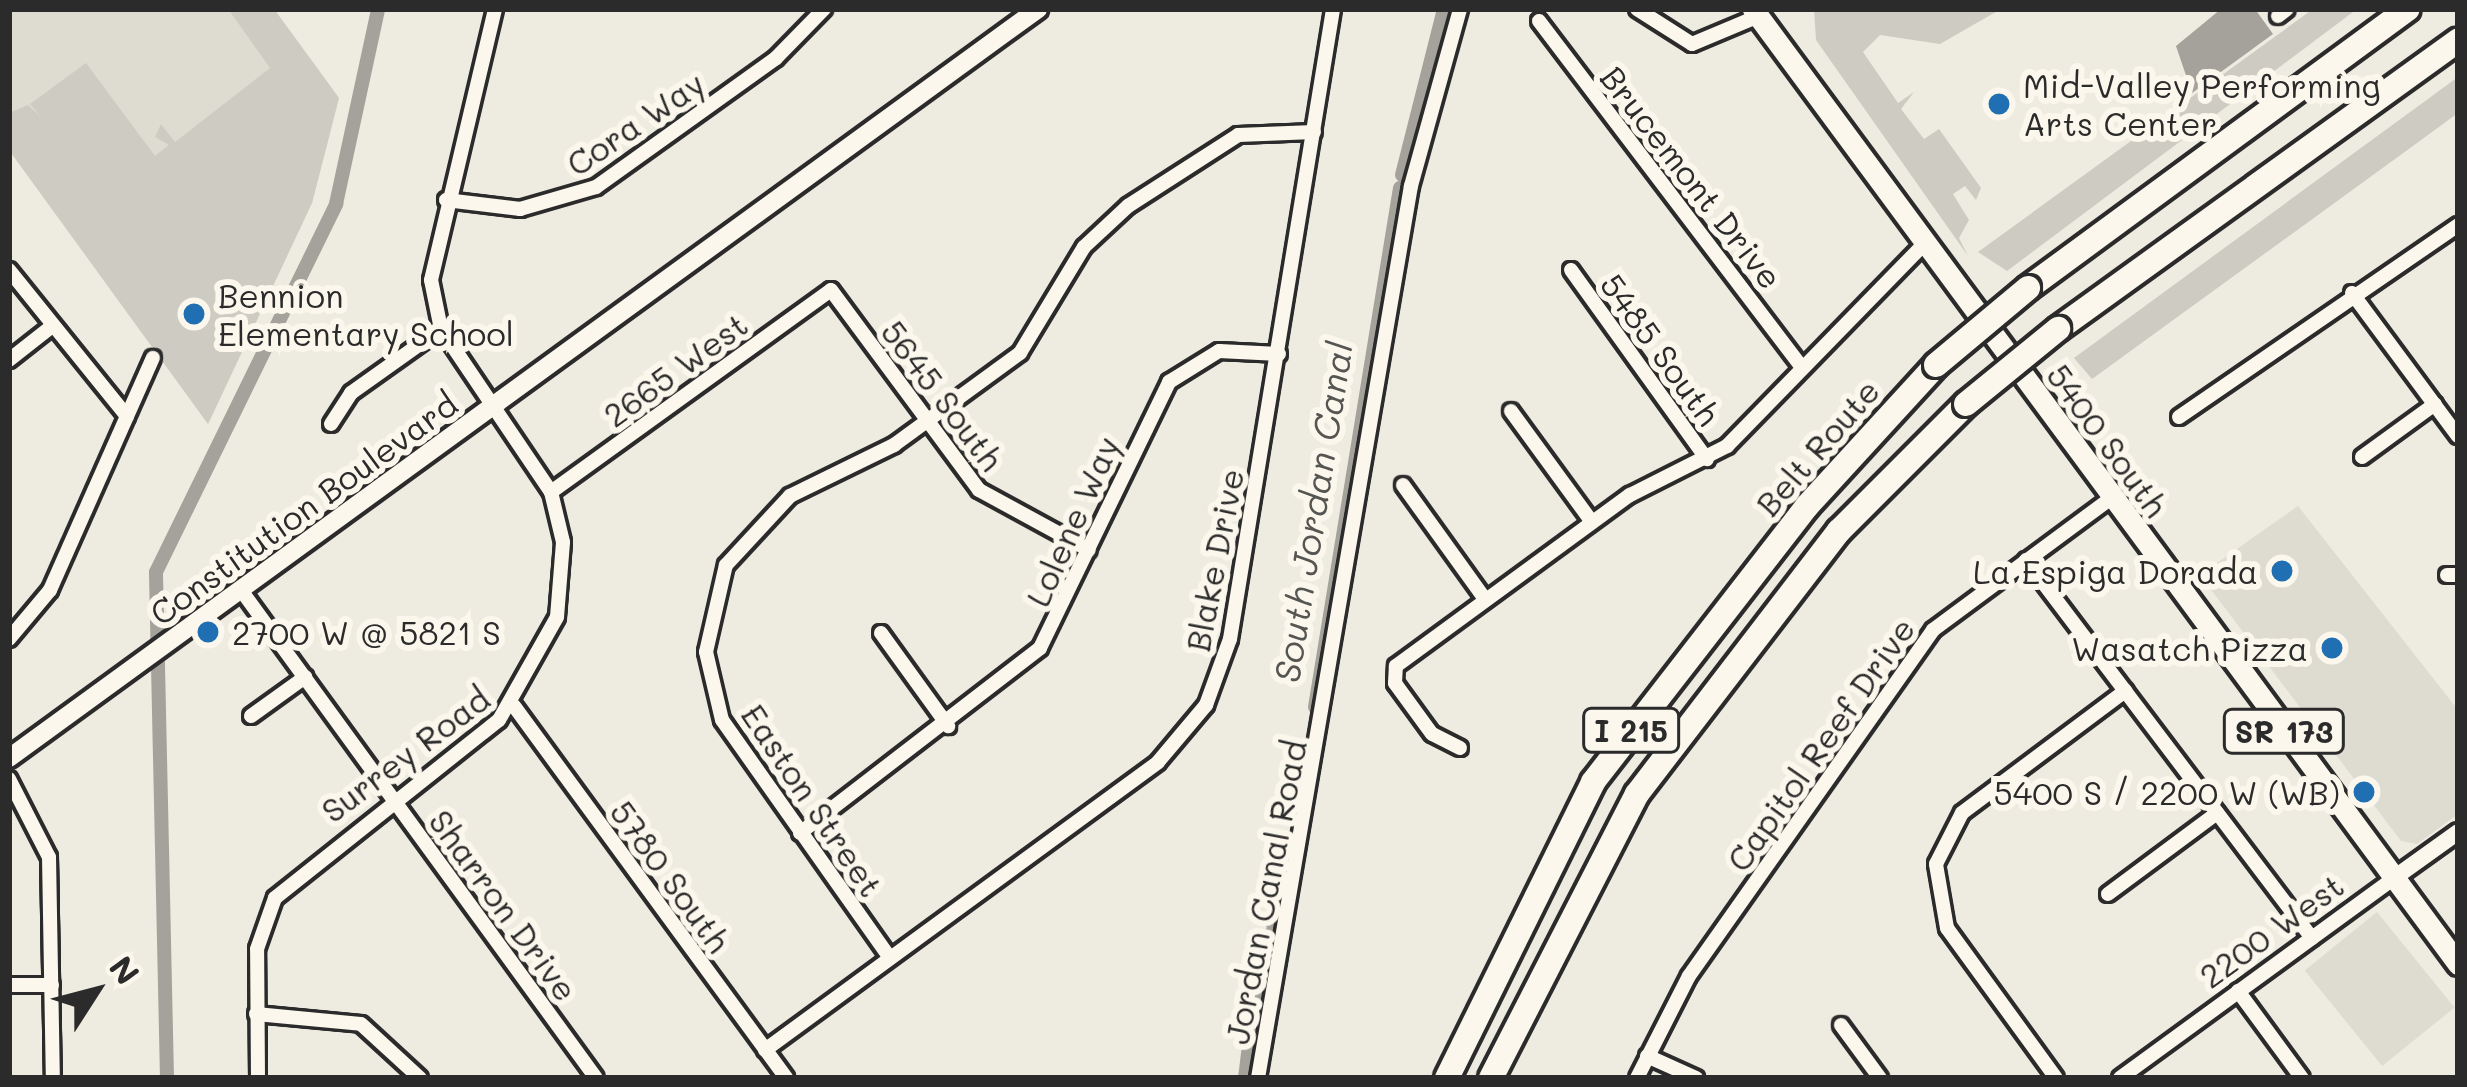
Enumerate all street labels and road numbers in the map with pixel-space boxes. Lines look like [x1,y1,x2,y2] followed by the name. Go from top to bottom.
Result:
[1593,58,1791,296] street label: Brucemont Drive
[559,63,711,183] street label: Cora Way
[1593,265,1729,433] street label: 5485 South
[595,304,755,434] street label: 2665 West
[874,312,1012,478] street label: 5645 South
[2039,356,2177,524] street label: 5400 South
[1747,371,1887,523] street label: Belt Route
[142,383,464,633] street label: Constitution Boulevard
[1017,430,1127,612] street label: Lolene Way
[1177,465,1251,655] street label: Blake Drive
[1718,610,1922,878] street label: Capitol Reef Drive
[313,678,497,830] street label: Surrey Road
[734,696,892,904] street label: Easton Street
[1580,706,1682,754] road number: I 215
[2221,707,2347,755] road number: SR 173
[1216,737,1314,1047] street label: Jordan Canal Road
[603,792,739,960] street label: 5780 South
[421,802,587,1008] street label: Sharron Drive
[2191,865,2351,995] street label: 2200 West

